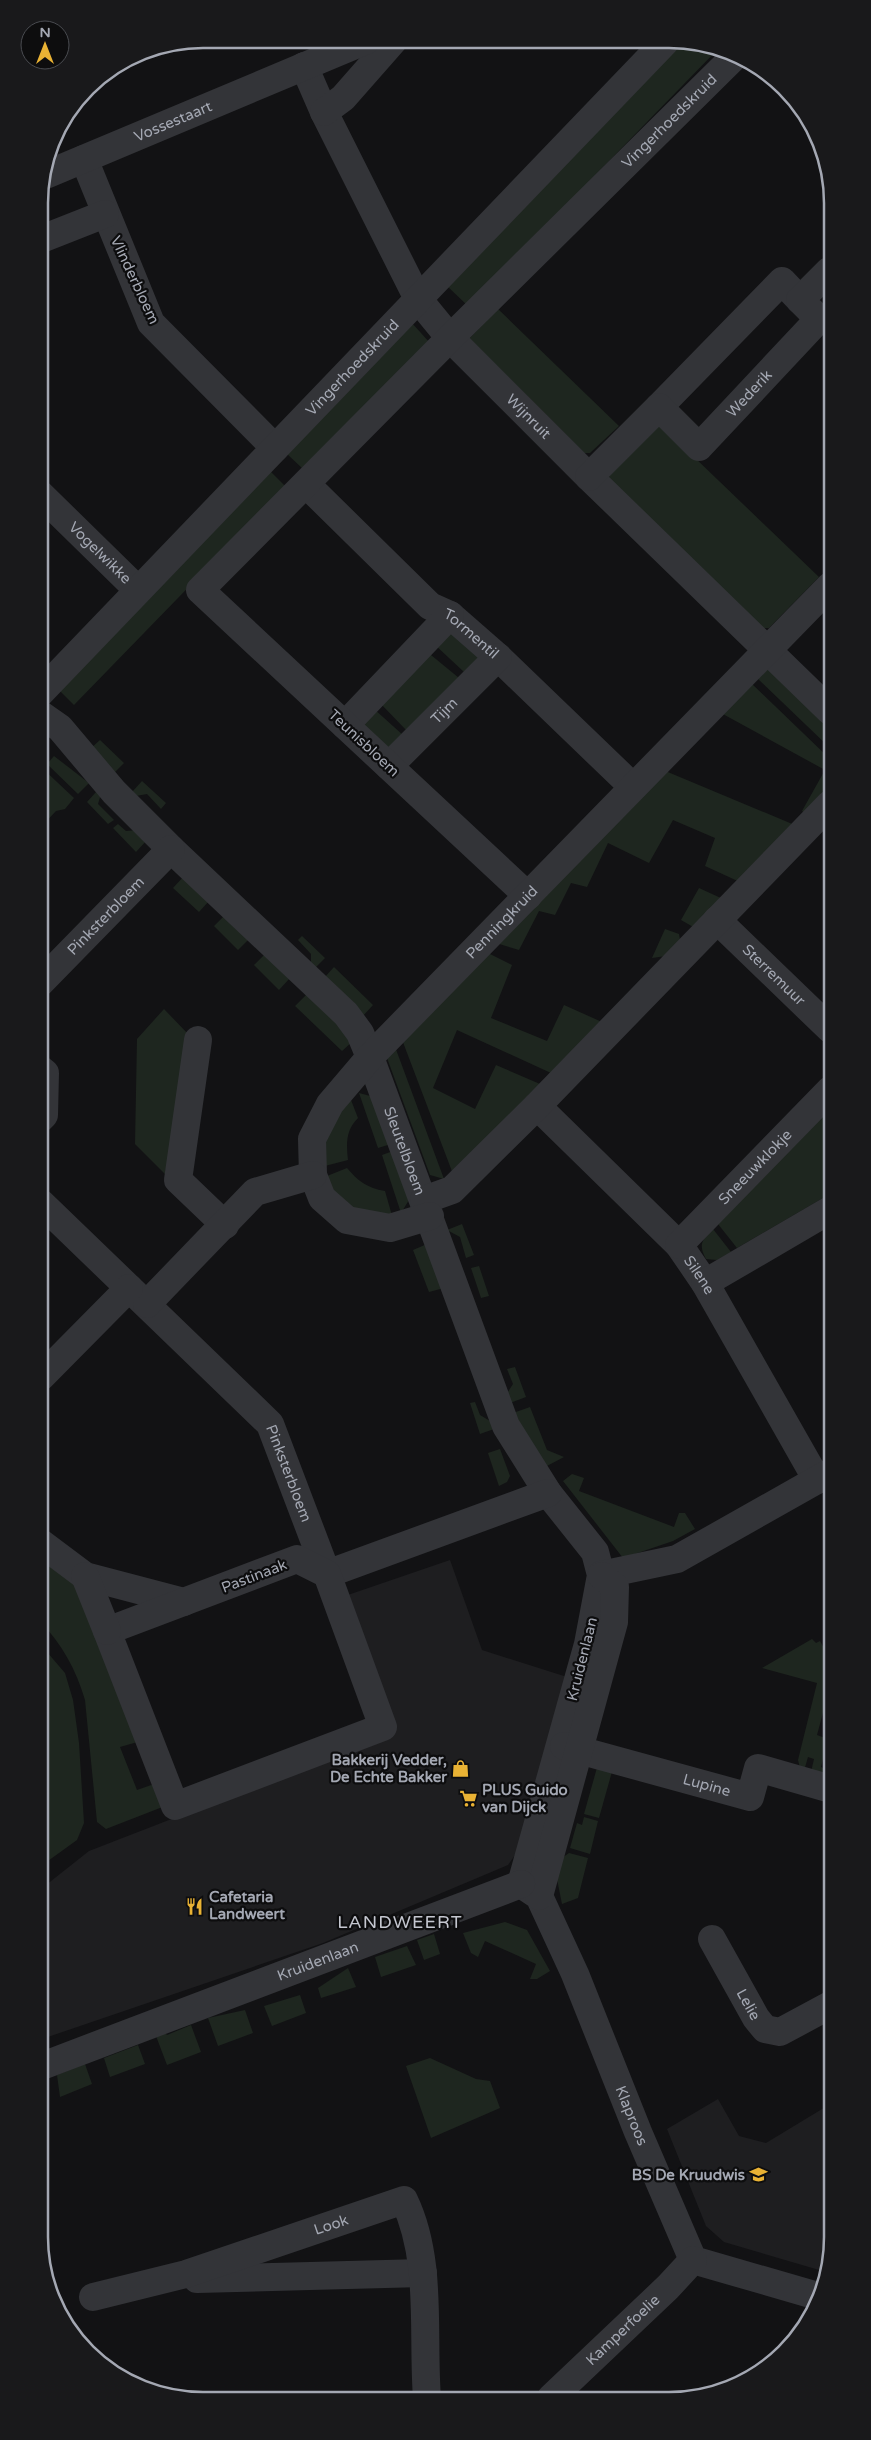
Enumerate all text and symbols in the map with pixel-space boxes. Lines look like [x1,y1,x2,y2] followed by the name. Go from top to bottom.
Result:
[20,20,70,70] north arrow
[39,24,51,41] text: N
[618,70,721,172] street label: Vingerhoedskruid
[131,97,215,146] street label: Vossestaart
[107,233,163,327] street label: Vlinderbloem
[302,316,403,420] street label: Vingerhoedskruid
[723,366,776,421] street label: Wederik
[502,390,555,443] street label: Wijnruit
[65,518,135,587] street label: Vogelwikke
[441,604,503,663] street label: Tormentil
[427,694,461,728] street label: Tijm
[325,706,403,780] street label: Teunisbloem
[63,873,148,959] street label: Pinksterbloem
[462,882,541,963] street label: Penningkruid
[739,940,809,1009] street label: Sterremuur
[380,1104,429,1198] street label: Sleutelbloem
[714,1126,796,1208] street label: Sneeuwklokje
[680,1252,719,1298] street label: Silene
[262,1422,315,1524] street label: Pinksterbloem
[219,1555,289,1597] street label: Pastinaak
[563,1615,601,1703] street label: Kruidenlaan
[330,1751,447,1786] place label: Bakkerij Vedder, De Echte Bakker
[451,1759,471,1779] shop icon: Bakkerij Vedder, De Echte Bakker
[681,1770,733,1800] street label: Lupine
[482,1781,568,1817] place label: PLUS Guido van Dijck
[458,1789,478,1809] supermarket icon: PLUS Guido van Dijck
[209,1888,285,1923] place label: Cafetaria Landweert
[185,1896,205,1916] restaurant icon: Cafetaria Landweert
[337,1911,463,1933] district label: LANDWEERT
[275,1938,361,1985] street label: Kruidenlaan
[733,1986,764,2023] street label: Lelie
[611,2083,652,2148] street label: Klaproos
[749,2165,769,2185] school or university icon: BS De Kruudwis
[632,2166,745,2184] place label: BS De Kruudwis
[312,2211,351,2239] street label: Look
[582,2291,663,2369] street label: Kamperfoelie

